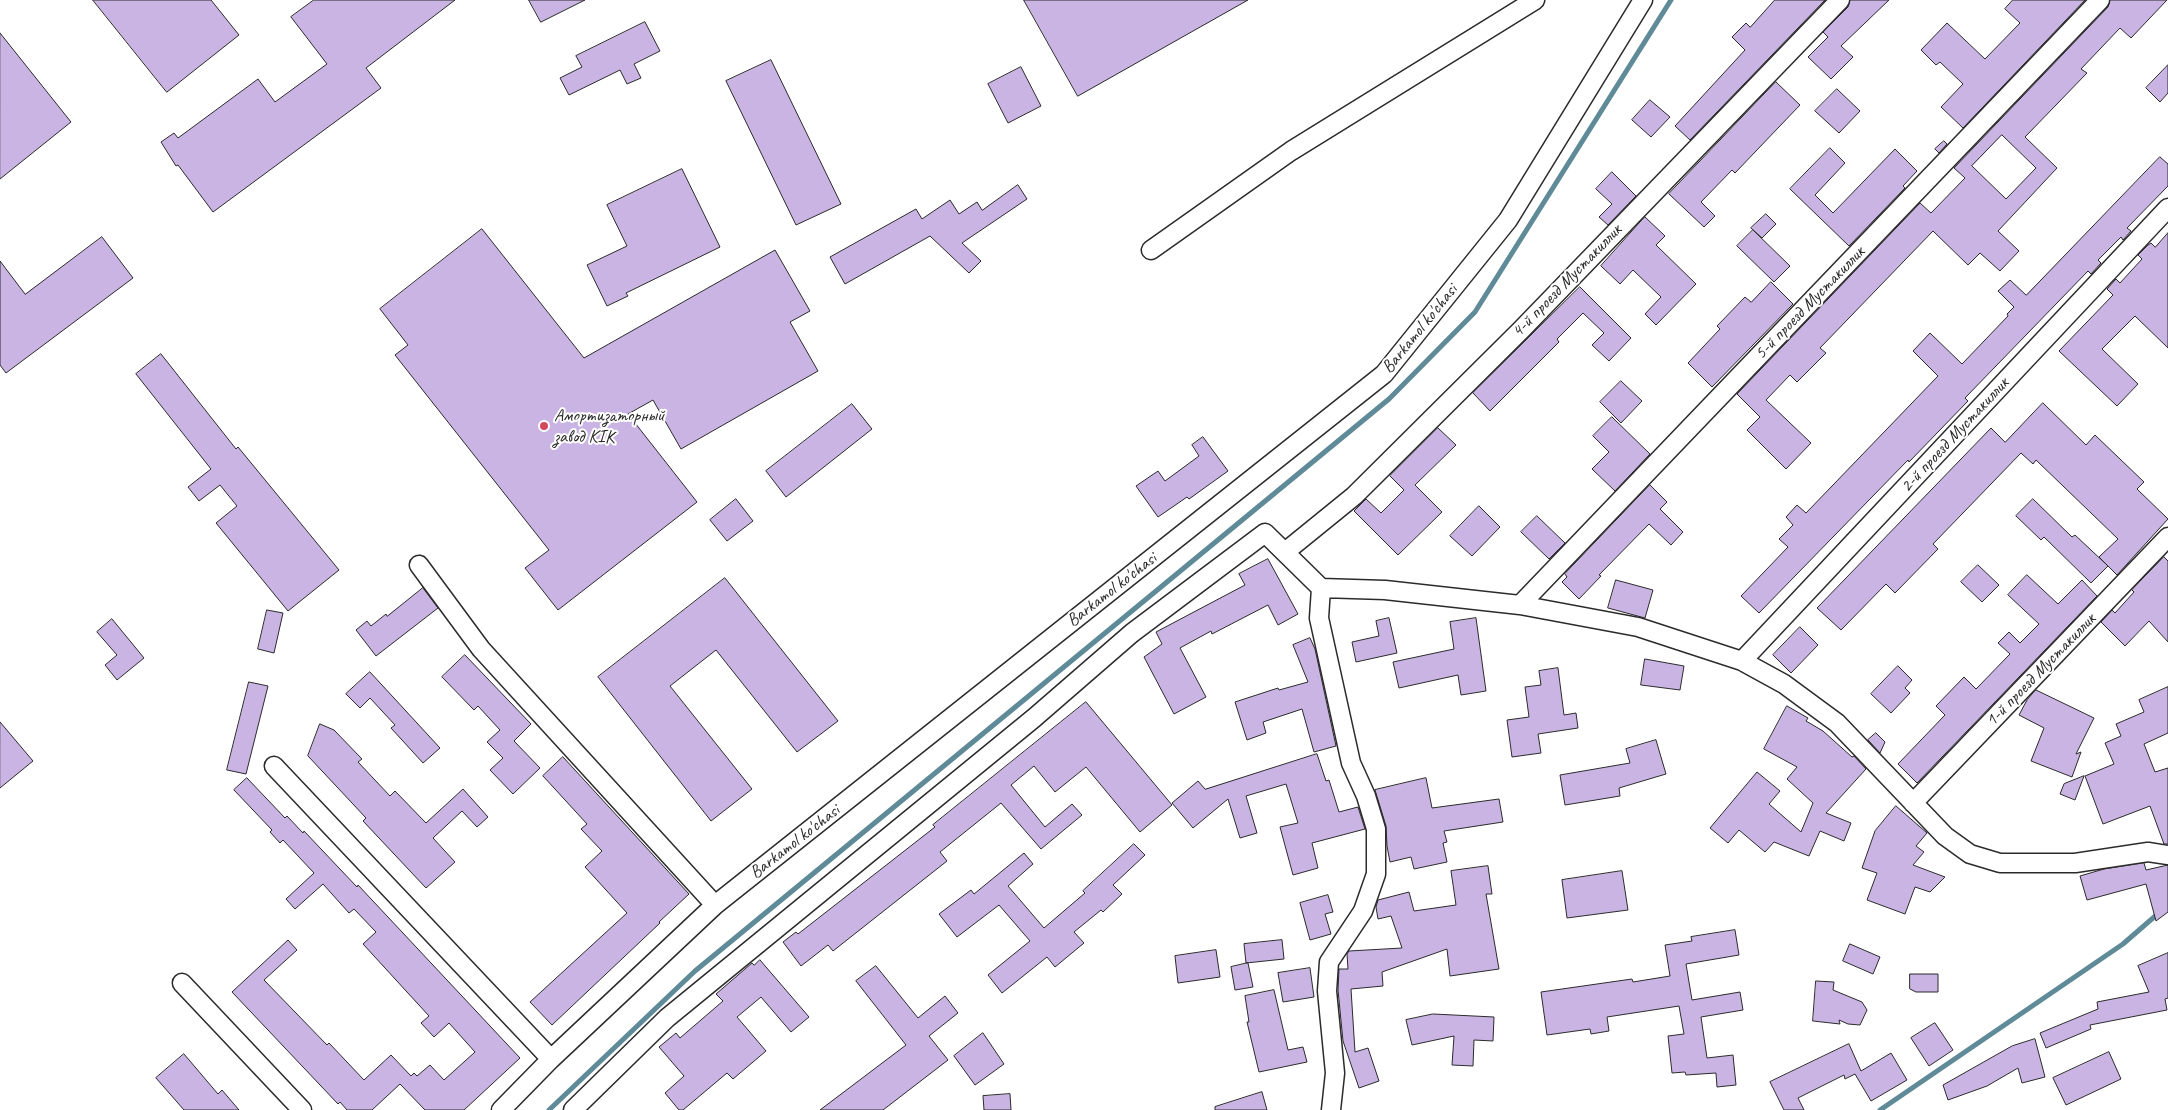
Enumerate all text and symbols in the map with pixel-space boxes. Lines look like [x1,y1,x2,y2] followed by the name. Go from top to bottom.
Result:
[1507,220,1627,342] street label: 4-й проезд Мустакиллик
[1750,242,1870,364] street label: 5-й проезд Мустакиллик
[1377,280,1463,378] street label: Barkamol ko'chasi
[1896,373,2014,497] street label: 2-й проезд Мустакиллик
[554,405,665,448] place label: Амортизаторный завод KIK
[538,420,550,432] marker: Амортизаторный завод KIK
[1063,548,1161,632] street label: Barkamol ko'chasi
[1981,609,2101,731] street label: 1-й проезд Мустакиллик
[746,800,844,884] street label: Barkamol ko'chasi

